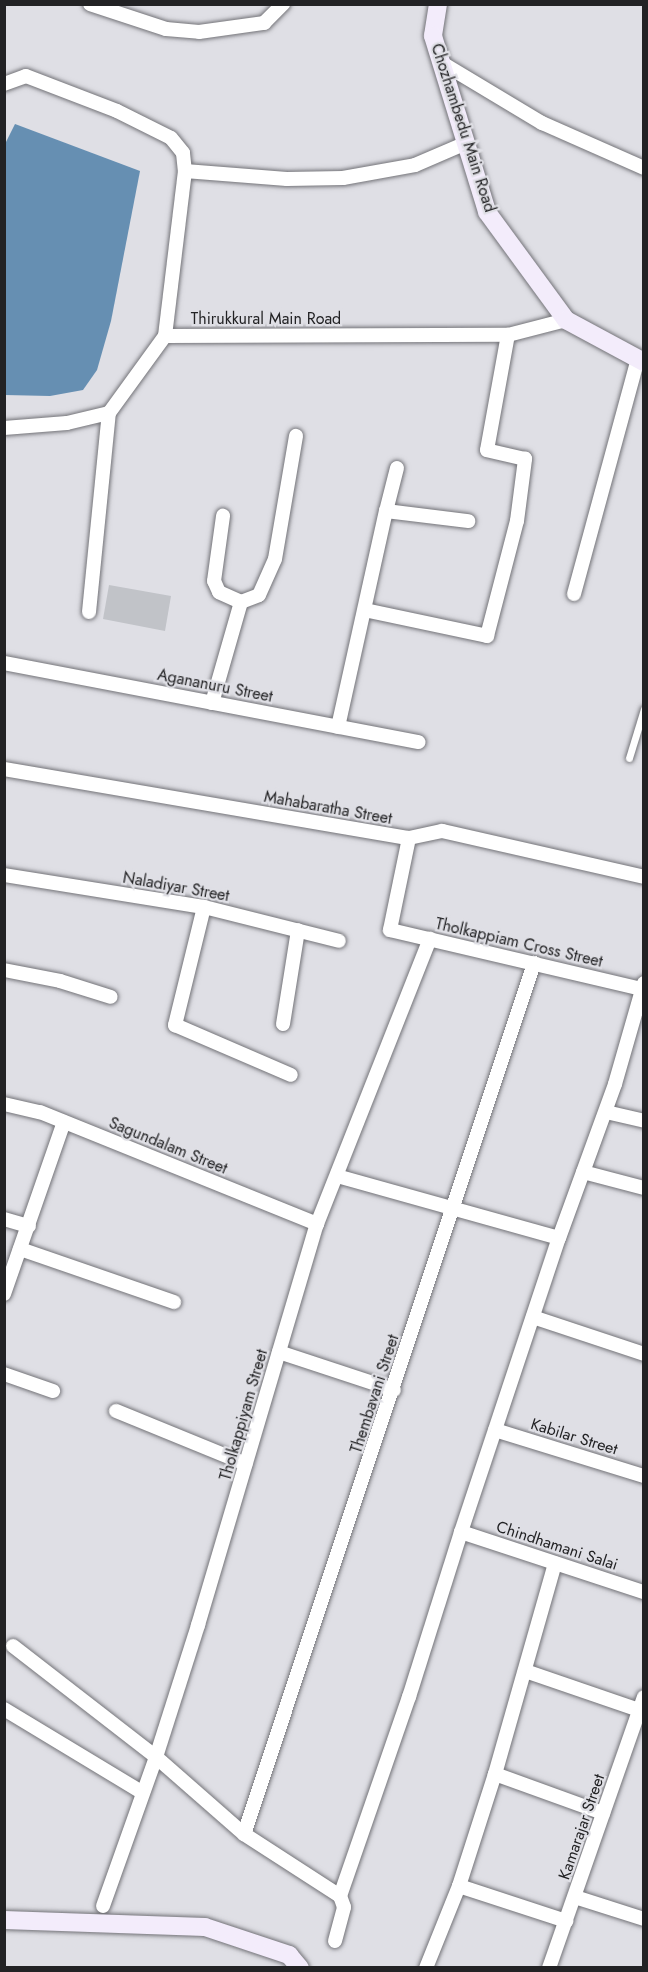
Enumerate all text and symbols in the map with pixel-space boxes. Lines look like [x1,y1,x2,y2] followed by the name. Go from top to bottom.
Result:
[427,41,499,215] street label: Chozhambedu Main Road
[191,309,341,329] street label: Thirukkural Main Road
[156,665,274,707] street label: Agananuru Street
[262,787,394,829] street label: Mahabaratha Street
[121,868,231,906] street label: Naladiyar Street
[433,914,605,972] street label: Tholkappiam Cross Street
[106,1113,230,1179] street label: Sagundalam Street
[347,1332,403,1456] street label: Thembavani Street
[216,1347,272,1483] street label: Tholkappiyam Street
[528,1415,620,1459] street label: Kabilar Street
[494,1517,620,1575] street label: Chindhamani Salai
[555,1772,609,1882] street label: Kamarajar Street

